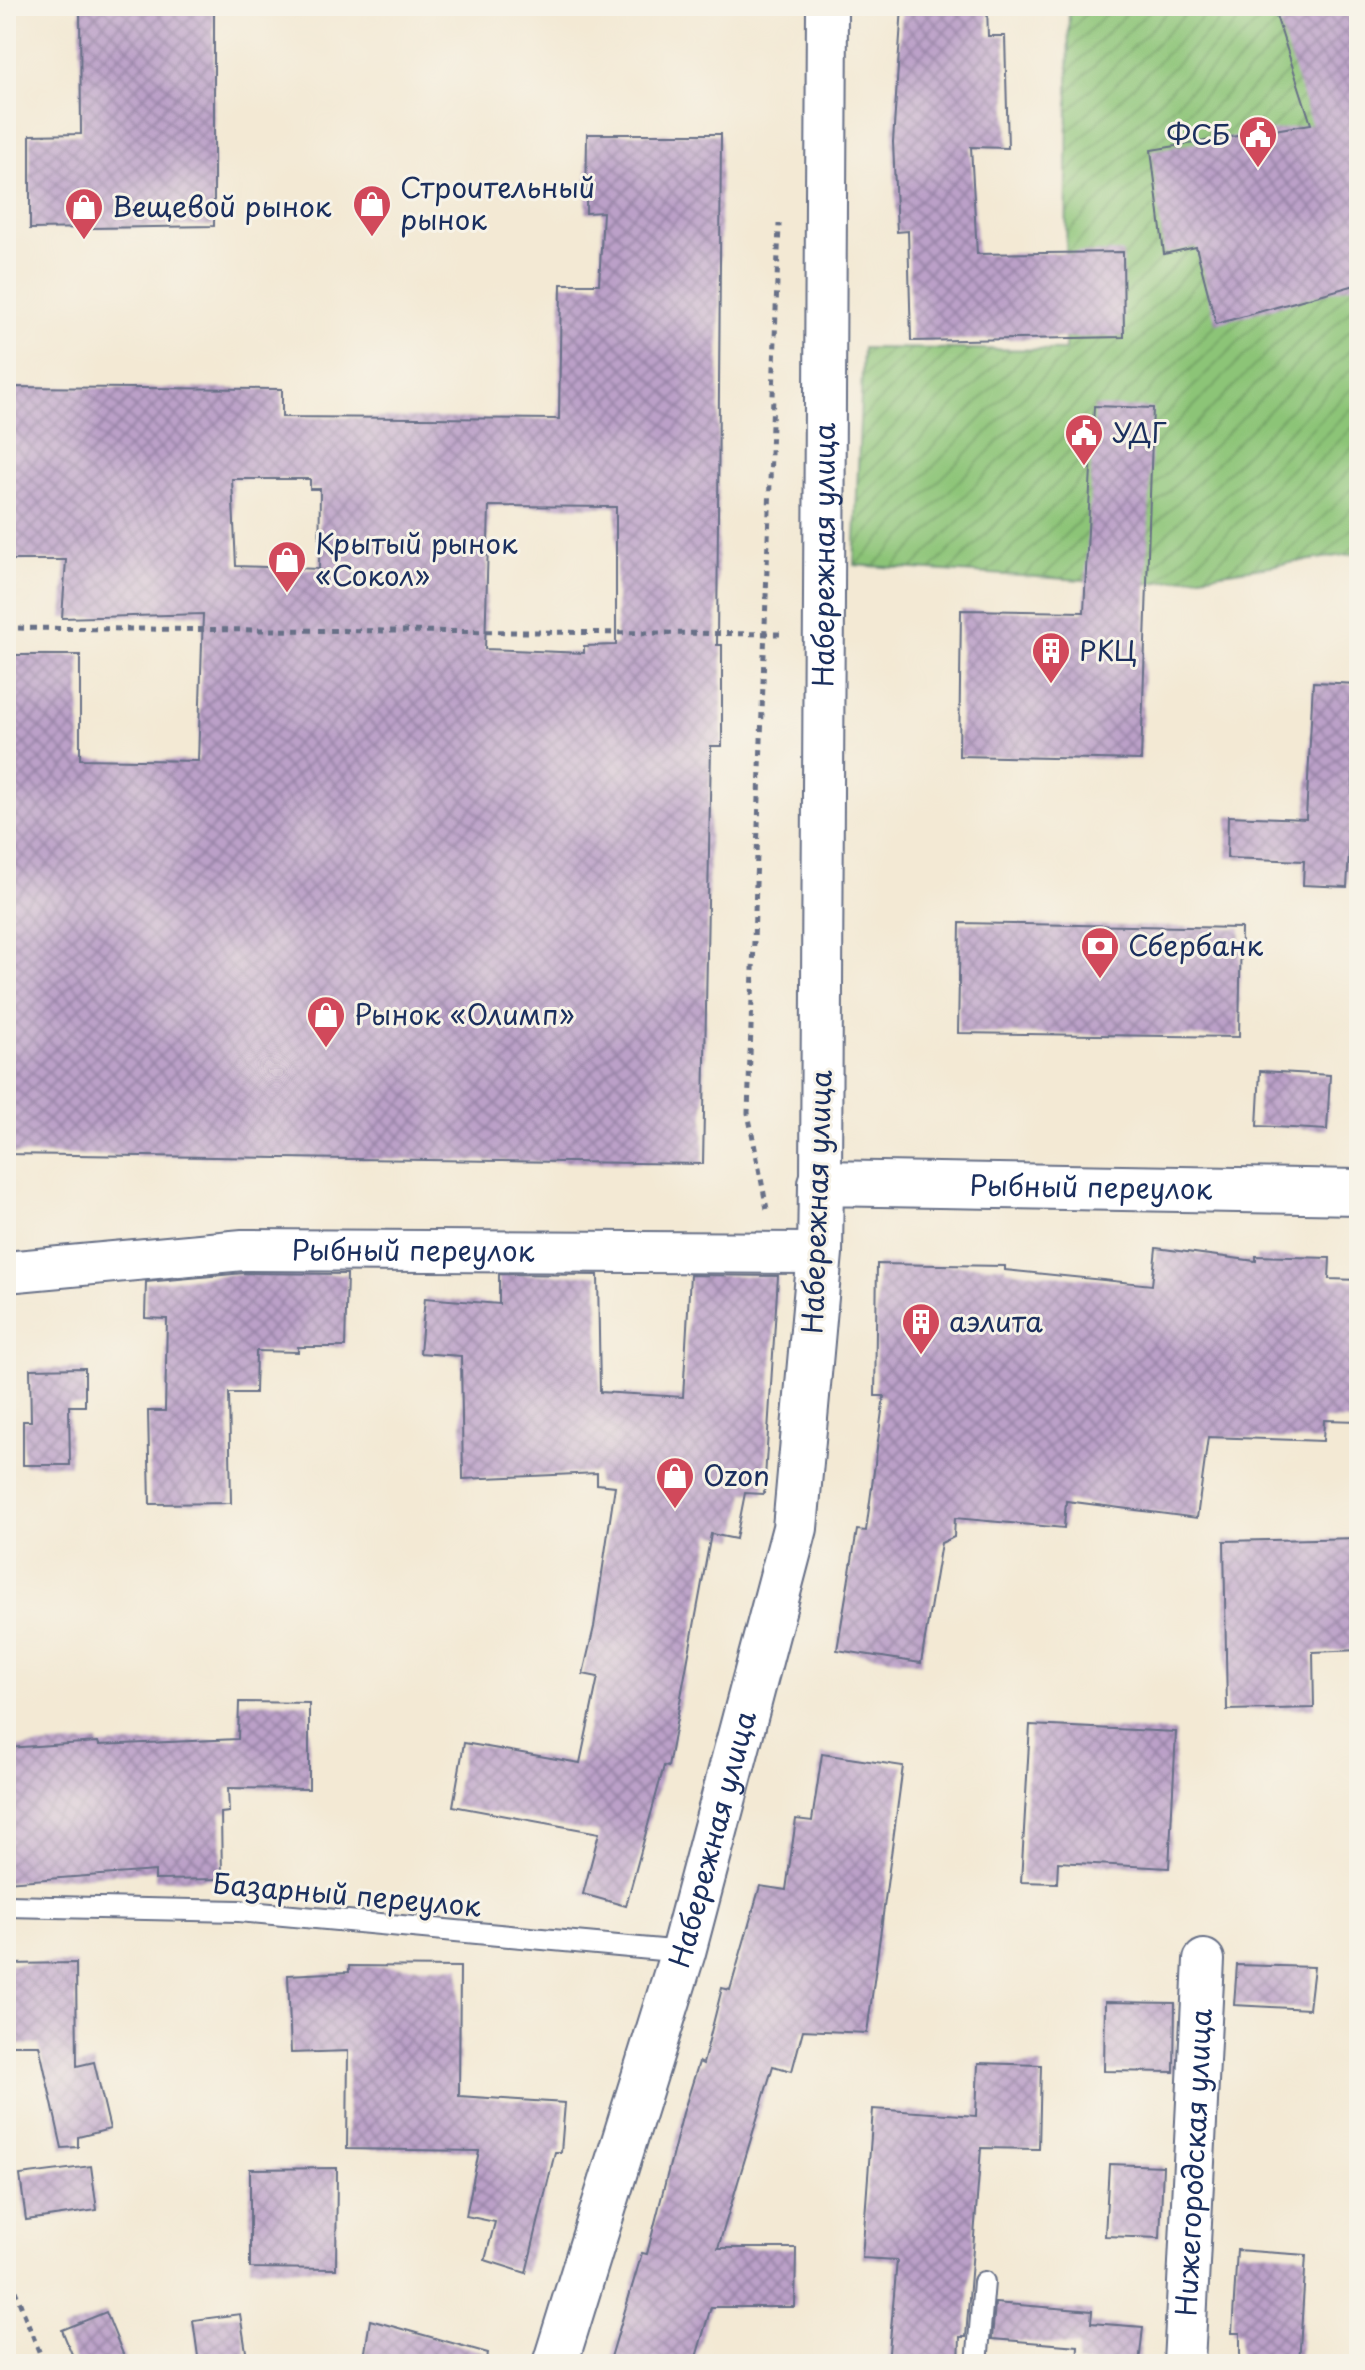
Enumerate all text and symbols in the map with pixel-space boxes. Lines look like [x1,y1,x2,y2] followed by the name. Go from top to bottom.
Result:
[1167,112,1230,155] place label: ФСБ
[1237,114,1279,169] public building icon: ФСБ
[400,165,595,240] place label: Строительный рынок
[351,183,393,238] shop icon: Строительный рынок
[112,184,332,227] place label: Вещевой рынок
[63,186,105,241] shop icon: Вещевой рынок
[1112,410,1167,453] place label: УДГ
[1063,412,1105,467] public building icon: УДГ
[801,422,845,687] street label: Набережная улица
[315,521,518,596] place label: Крытый рынок «Сокол»
[266,539,308,594] shop icon: Крытый рынок «Сокол»
[1079,628,1137,671] place label: РКЦ
[1030,630,1072,685] building icon: РКЦ
[1128,923,1263,966] place label: Сбербанк
[1079,925,1121,980] bank icon: Сбербанк
[354,992,574,1035] place label: Рынок «Олимп»
[305,994,347,1049] shop icon: Рынок «Олимп»
[789,1069,842,1335] street label: Набережная улица
[969,1162,1213,1210] street label: Рыбный переулок
[292,1227,535,1272] street label: Рыбный переулок
[949,1299,1043,1342] place label: аэлита
[900,1301,942,1356] building icon: аэлита
[703,1453,770,1496] place label: Ozon
[654,1455,696,1510] shop icon: Ozon
[656,1705,766,1973] street label: Набережная улица
[211,1860,483,1927] street label: Базарный переулок
[1163,2007,1222,2317] street label: Нижегородская улица

